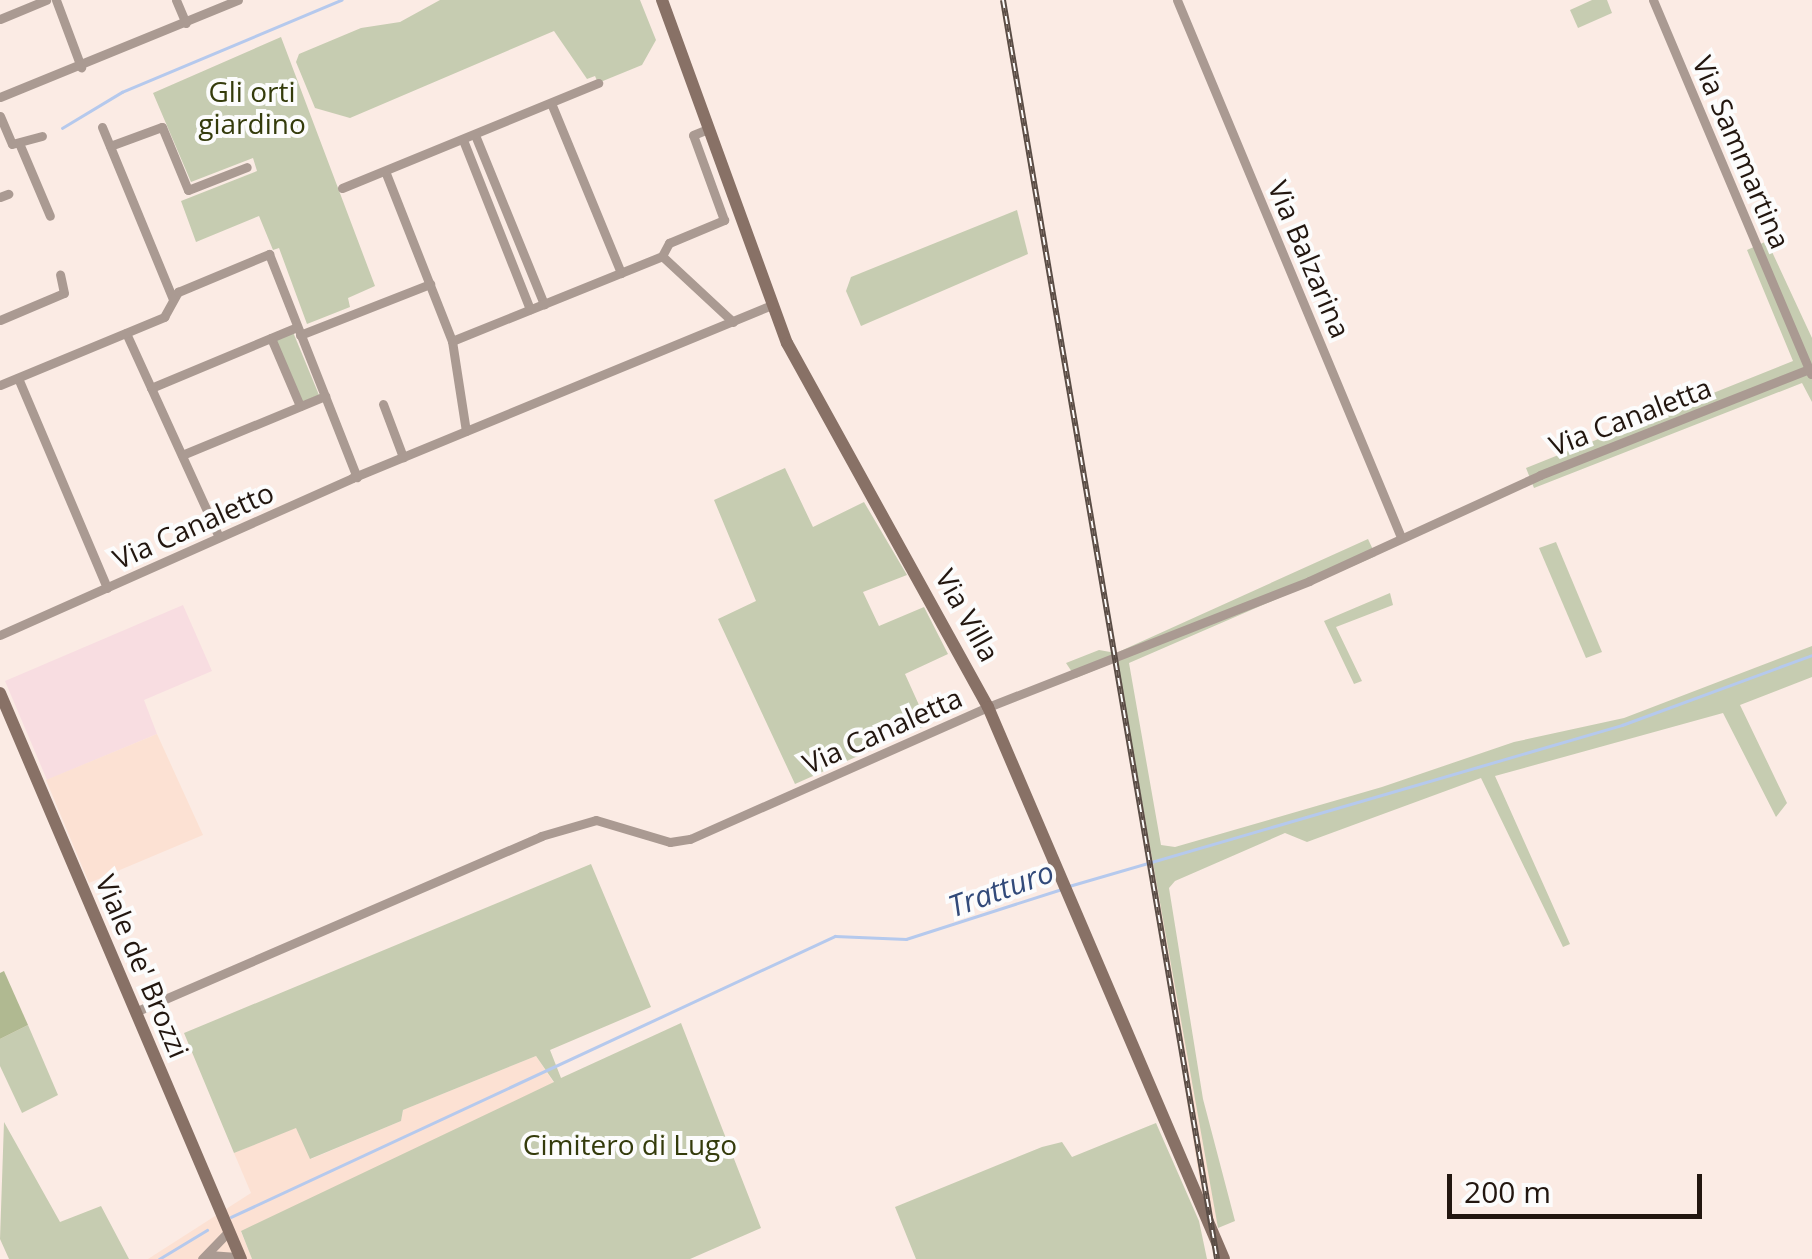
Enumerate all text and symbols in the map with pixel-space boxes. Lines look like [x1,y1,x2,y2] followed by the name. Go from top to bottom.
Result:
[1686,51,1798,253] street label: Via Sammartina
[198,74,306,140] park label: Gli orti giardino
[1262,175,1358,343] street label: Via Balzarina
[1544,370,1716,462] street label: Via Canaletta
[108,475,278,575] street label: Via Canaletto
[929,563,1007,667] street label: Via Villa
[797,680,967,780] street label: Via Canaletta
[943,853,1059,925] water label: Tratturo
[89,870,197,1062] street label: Viale de' Brozzi
[523,1127,737,1161] park label: Cimitero di Lugo
[1452,1154,1707,1216] scale bar
[1464,1171,1551,1212] text: 200 m

